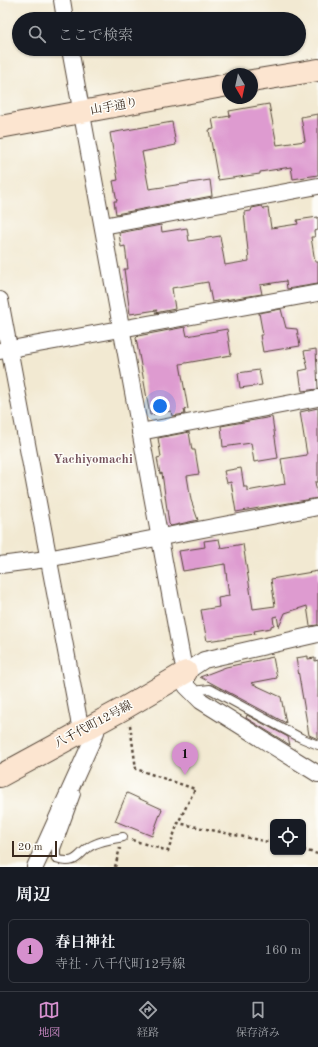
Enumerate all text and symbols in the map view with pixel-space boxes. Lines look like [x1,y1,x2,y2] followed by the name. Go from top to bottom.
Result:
[12,12,306,56] search box
[26,23,48,45] icon: search
[58,29,133,44] text: ここで検索
[222,68,258,104] north arrow
[89,95,139,117] street label: 山手通り
[150,396,170,416] your location
[53,453,133,466] district label: Yachiyomachi
[52,698,134,750] street label: 八千代町12号線
[172,742,198,775] pin: 1
[270,819,306,855] map controls
[270,819,306,855] button: locate
[12,839,57,858] scale bar
[18,842,43,853] text: 20 m
[16,887,50,904] text: 周辺
[55,936,115,951] text: 春日神社
[26,944,34,957] text: 1
[264,944,301,957] text: 160 m
[55,958,185,971] text: 寺社 · 八千代町12号線
[38,999,60,1041] tab: 地図
[137,999,159,1041] tab: 経路
[236,999,280,1041] tab: 保存済み

